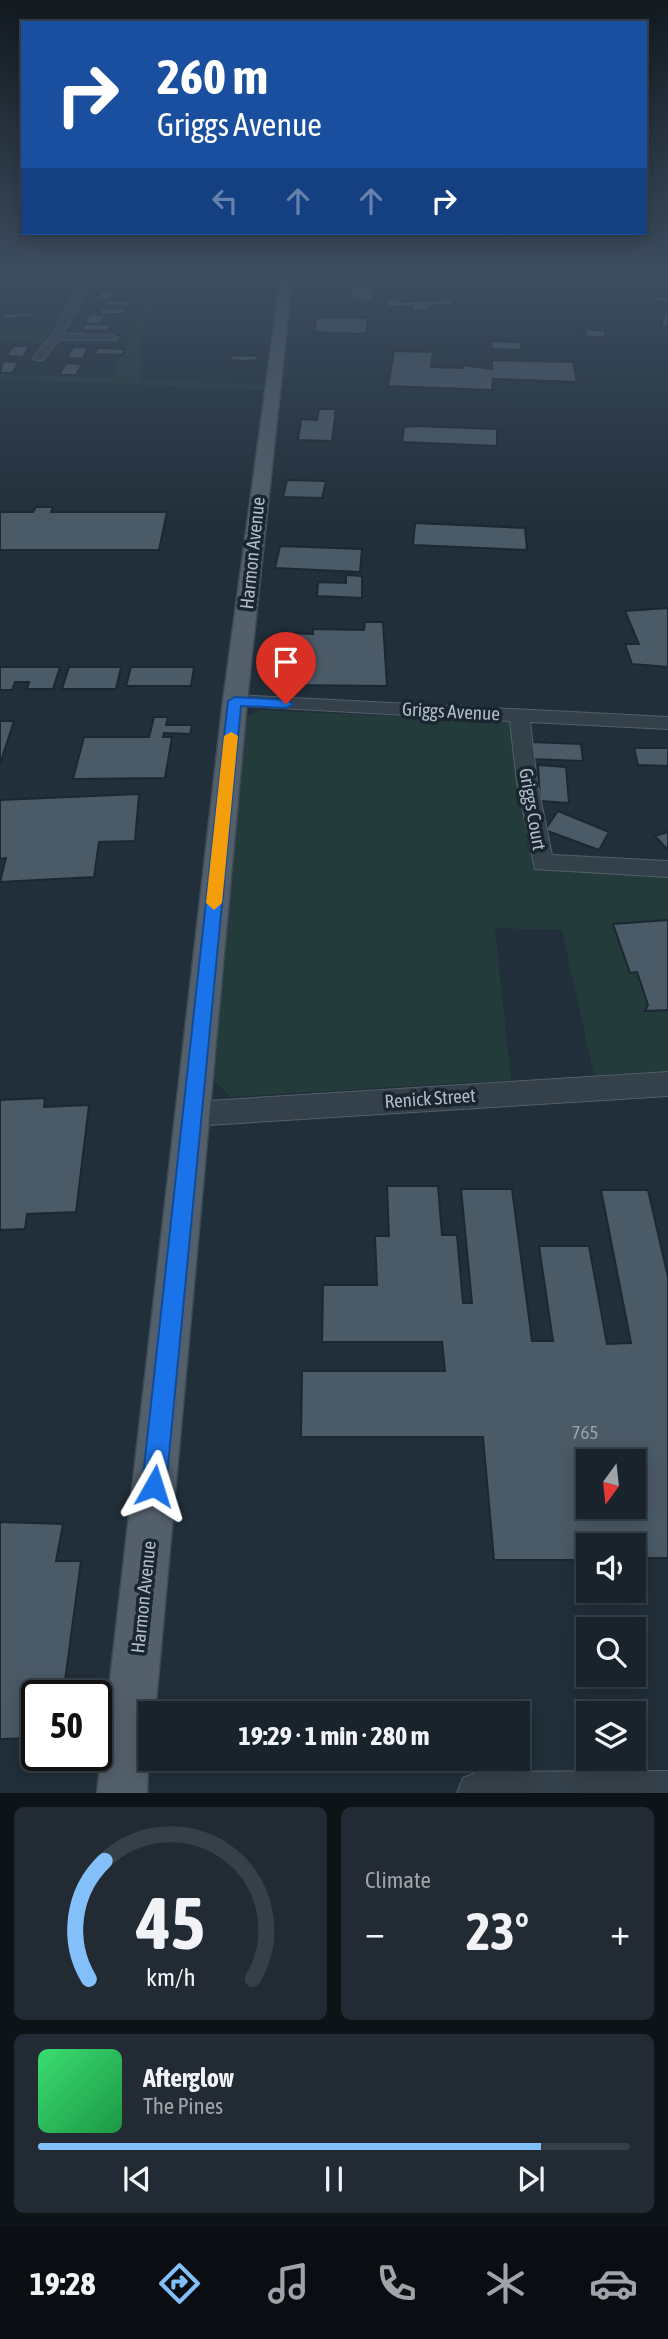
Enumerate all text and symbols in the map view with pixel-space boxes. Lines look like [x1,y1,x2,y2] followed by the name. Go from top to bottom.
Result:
[157,48,268,104] text: 260 m
[42,49,133,140] icon: right
[157,106,322,143] text: Griggs Avenue
[206,182,244,220] icon: left
[279,182,317,220] icon: ahead
[352,182,390,220] icon: ahead
[425,182,463,220] icon: right
[235,496,269,610] street label: Harmon Avenue
[256,632,316,704] pin
[267,643,305,681] icon: arrive
[402,697,500,725] street label: Griggs Avenue
[515,766,551,852] street label: Griggs Court
[384,1084,476,1112] street label: Renick Street
[572,1421,598,1443] house number: 765
[117,1449,191,1523] position arrow
[576,1449,646,1519] north arrow
[576,1449,646,1771] map controls
[576,1533,646,1603] button: sound
[126,1540,160,1654] street label: Harmon Avenue
[576,1617,646,1687] button: search
[21,1680,112,1771] speed limit sign: 50
[576,1701,646,1771] button: layers
[239,1721,429,1751] text: 19:29 · 1 min · 280 m
[365,1867,431,1893] text: Climate
[135,1882,205,1965] text: 45
[466,1901,529,1961] text: 23°
[365,1910,385,1953] text: −
[610,1910,630,1953] text: +
[146,1963,195,1991] text: km/h
[143,2063,234,2093] text: Afterglow
[143,2093,223,2119] text: The Pines
[118,2160,156,2198] icon: previous
[315,2160,353,2198] icon: pause
[512,2160,550,2198] icon: next
[155,2259,204,2308] icon: directions
[264,2259,313,2308] icon: music
[372,2259,421,2308] icon: phone
[481,2259,530,2308] icon: climate
[589,2259,638,2308] icon: car
[30,2265,96,2302] text: 19:28

